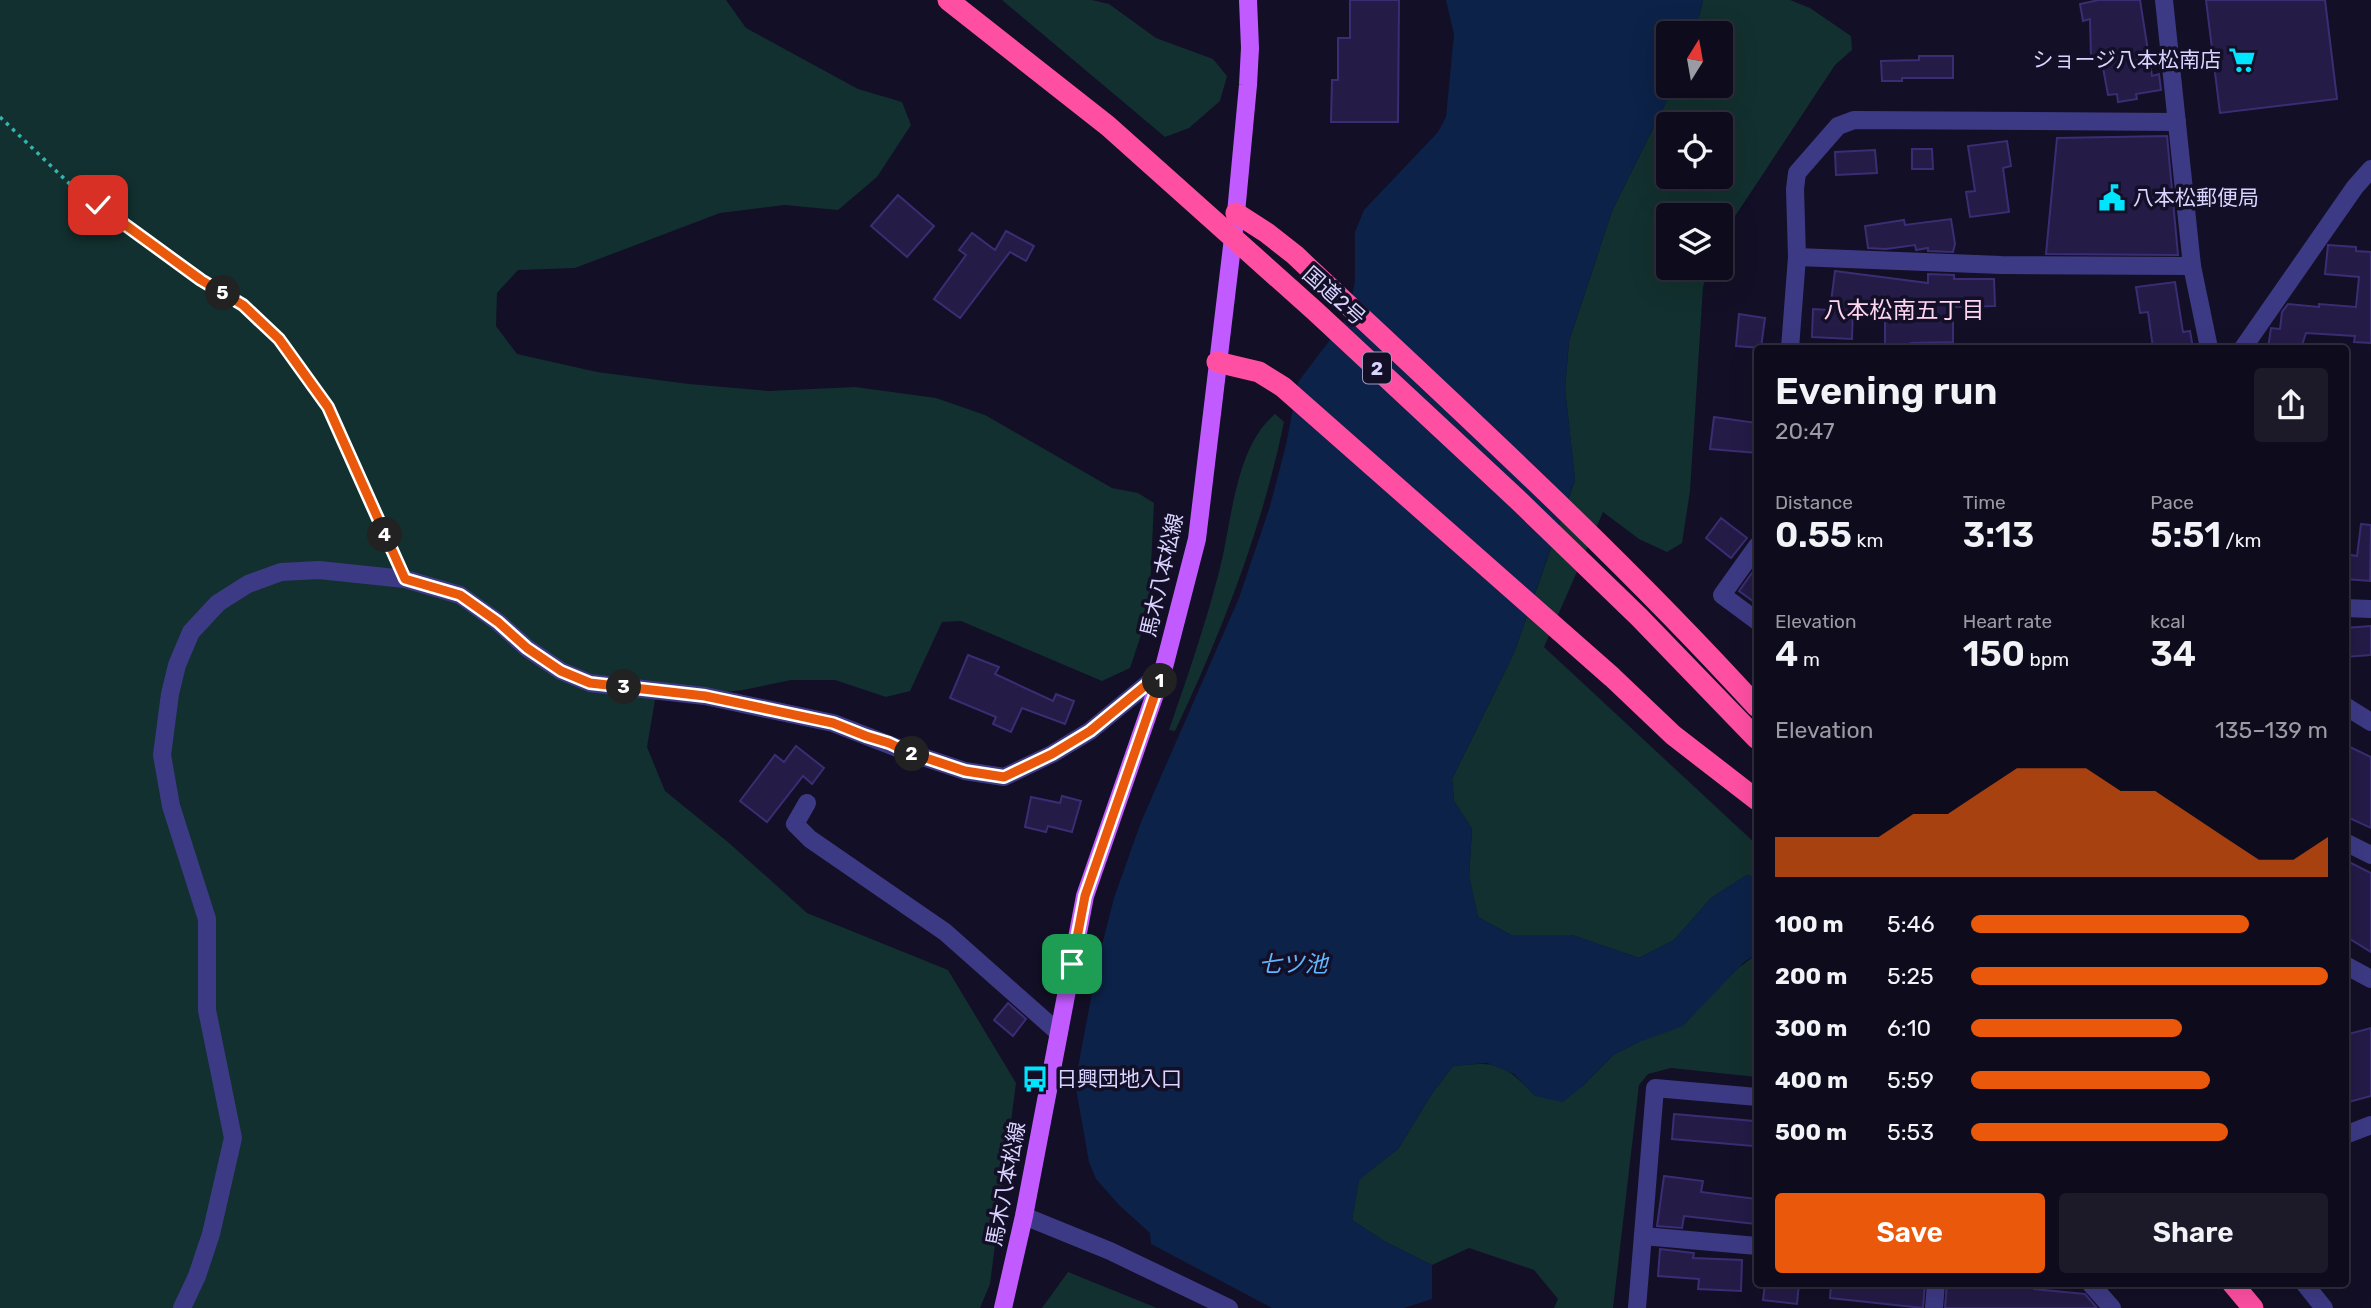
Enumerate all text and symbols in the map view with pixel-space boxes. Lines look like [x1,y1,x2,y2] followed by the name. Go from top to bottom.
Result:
[1656,21,1732,98] north arrow
[1656,21,1733,280] map controls
[2227,45,2257,75] supermarket icon: ショージ八本松南店
[2032,47,2221,72] place label: ショージ八本松南店
[1656,112,1733,189] button: locate
[68,175,128,235] pin
[2097,183,2127,213] public building icon: 八本松郵便局
[2133,185,2259,210] place label: 八本松郵便局
[79,186,117,224] icon: check
[1656,203,1733,280] button: layers
[1298,261,1371,330] street label: 国道2号
[206,276,241,310] pin: 5
[216,281,229,304] text: 5
[1824,296,1985,324] district label: 八本松南五丁目
[1363,352,1391,384] road number: 2
[1775,368,1998,414] text: Evening run
[2254,368,2328,442] button: share
[1775,417,1835,445] text: 20:47
[1775,491,1853,514] text: Distance
[1963,491,2006,514] text: Time
[2150,491,2194,514] text: Pace
[1135,511,1188,639] street label: 馬木八本松線
[1775,514,1852,556] text: 0.55
[1963,514,2034,556] text: 3:13
[2150,514,2221,556] text: 5:51
[368,518,402,552] pin: 4
[378,523,391,546] text: 4
[1852,529,1883,552] text: km
[2221,529,2261,552] text: /km
[1775,610,1856,633] text: Elevation
[1963,610,2052,633] text: Heart rate
[2150,610,2185,633] text: kcal
[1775,633,1798,675] text: 4
[1963,633,2025,675] text: 150
[2150,633,2196,675] text: 34
[1798,648,1820,671] text: m
[2025,648,2069,671] text: bpm
[1142,664,1178,698] pin: 1
[1155,669,1164,692] text: 1
[606,670,642,704] pin: 3
[617,675,630,698] text: 3
[1775,716,1874,744] text: Elevation
[2215,716,2328,744] text: 135–139 m
[894,736,930,772] pin: 2
[905,742,918,765] text: 2
[1775,910,1844,938] text: 100 m
[1887,910,1935,938] text: 5:46
[1042,934,1102,994] pin
[1053,945,1091,983] icon: arrive
[1259,950,1330,978] water label: 七ツ池
[1775,962,1847,990] text: 200 m
[1887,962,1934,990] text: 5:25
[1775,1014,1847,1042] text: 300 m
[1887,1014,1931,1042] text: 6:10
[1020,1064,1050,1094] bus stop icon: 日興団地入口
[1056,1066,1182,1091] place label: 日興団地入口
[1775,1066,1848,1094] text: 400 m
[1887,1066,1934,1094] text: 5:59
[1775,1118,1847,1146] text: 500 m
[1887,1118,1934,1146] text: 5:53
[981,1120,1030,1248] street label: 馬木八本松線
[1775,1193,2045,1273] button: Save
[2059,1193,2328,1273] button: Share

